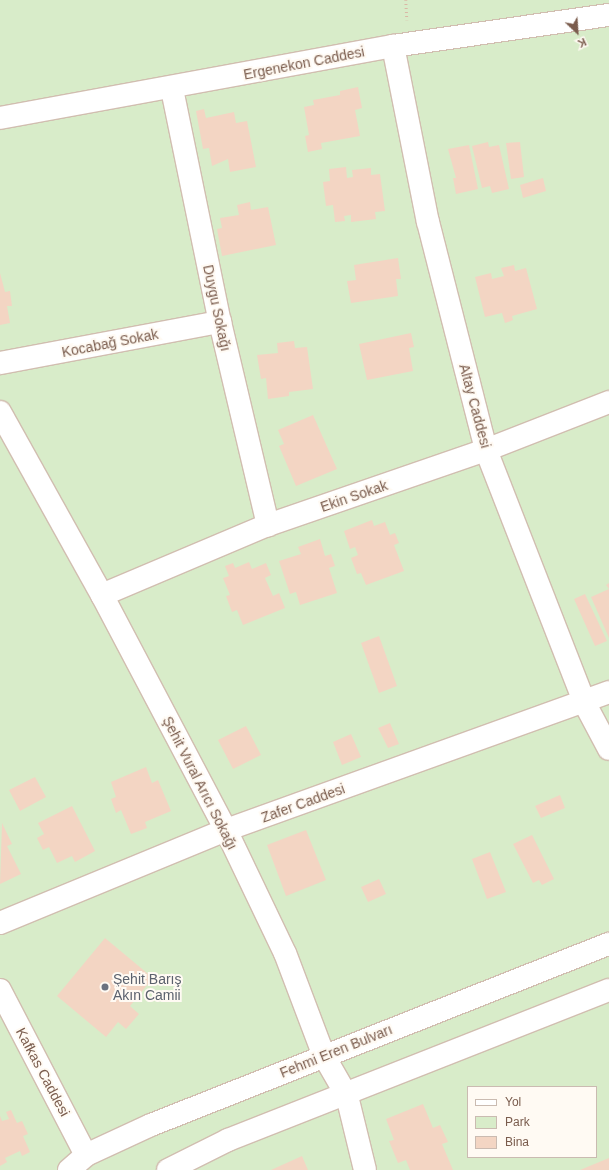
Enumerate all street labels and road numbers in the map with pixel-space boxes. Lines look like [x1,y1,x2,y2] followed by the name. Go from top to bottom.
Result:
[242,43,366,83] street label: Ergenekon Caddesi
[200,263,234,353] street label: Duygu Sokağı
[60,325,160,361] street label: Kocabağ Sokak
[456,362,494,450] street label: Altay Caddesi
[318,477,390,515] street label: Ekin Sokak
[159,713,241,853] street label: Şehit Vural Arıcı Sokağı
[259,780,347,826] street label: Zafer Caddesi
[277,1021,395,1081] street label: Fehmi Eren Bulvarı
[13,1025,73,1119] street label: Kafkas Caddesi

